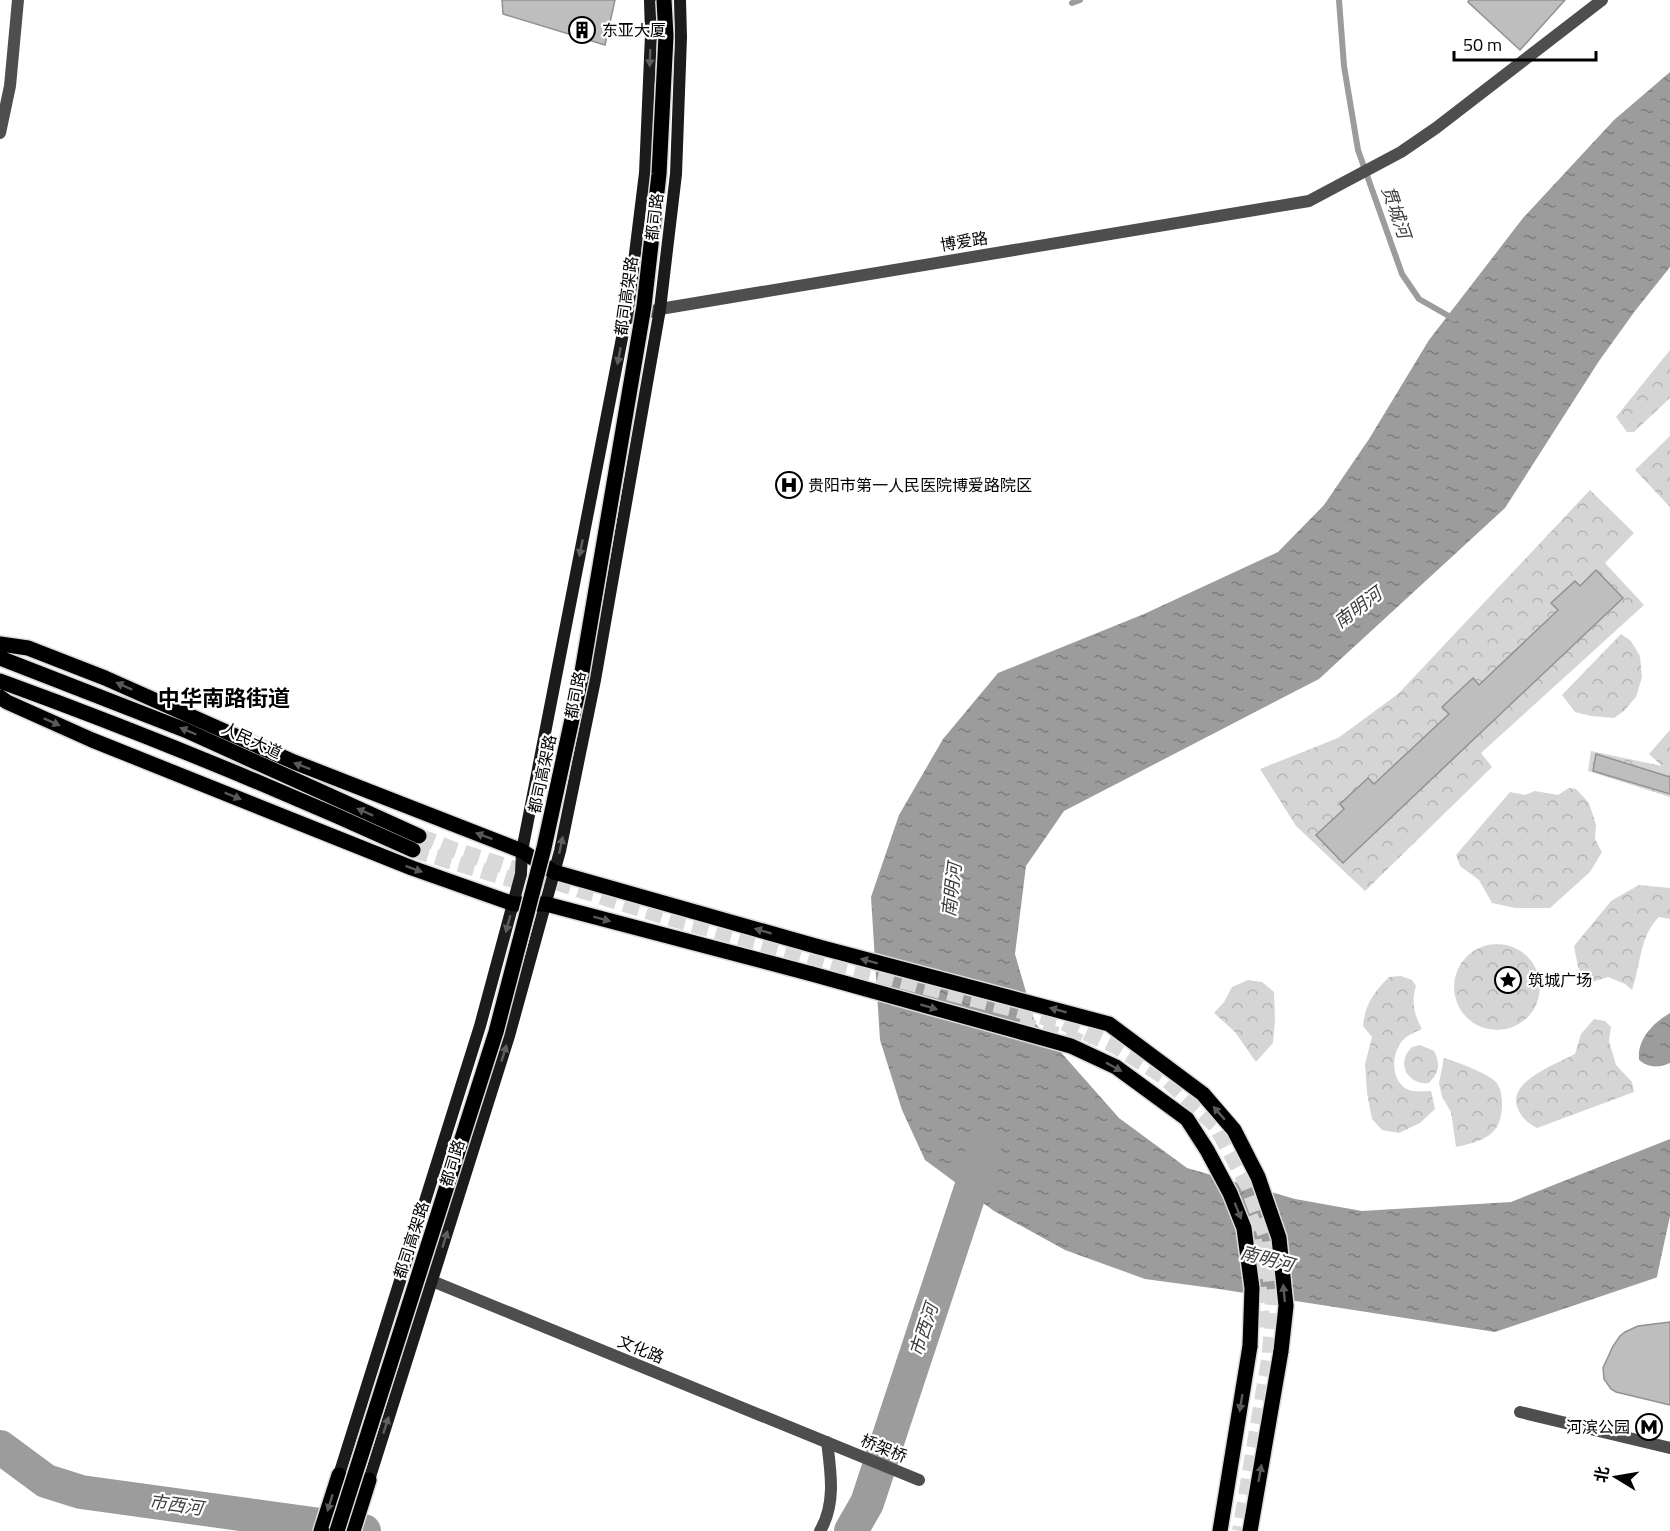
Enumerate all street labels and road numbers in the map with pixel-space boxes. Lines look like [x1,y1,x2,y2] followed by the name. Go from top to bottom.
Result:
[639,192,669,242] street label: 都司路
[938,225,990,257] street label: 博爱路
[609,255,643,337] street label: 都司高架路
[559,669,591,721] street label: 都司路
[218,716,286,764] street label: 人民大道
[522,732,562,816] street label: 都司高架路
[434,1137,470,1189] street label: 都司路
[387,1198,435,1282] street label: 都司高架路
[614,1329,668,1369] street label: 文化路
[857,1428,911,1468] street label: 桥架桥

